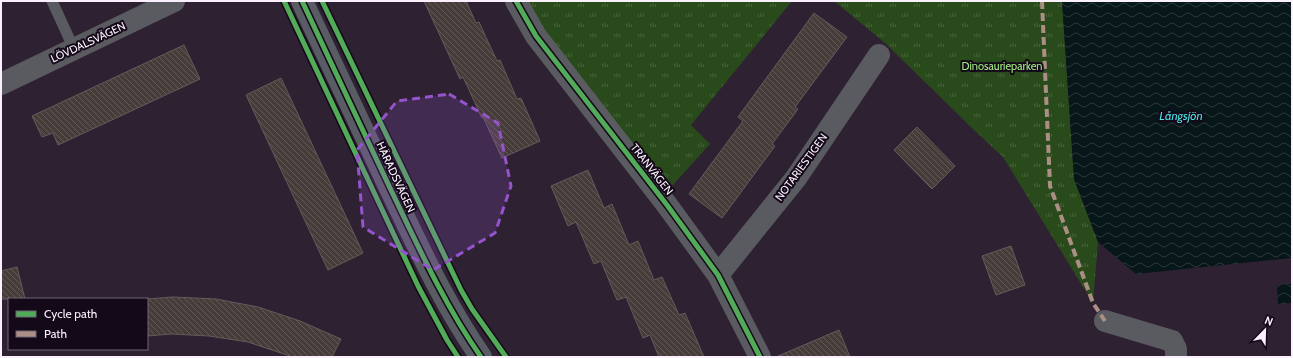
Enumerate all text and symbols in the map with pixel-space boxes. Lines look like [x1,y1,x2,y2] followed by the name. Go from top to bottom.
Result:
[48,19,128,65] street label: LÖVDALSVÄGEN
[962,59,1042,73] park label: Dinosaurieparken
[1159,108,1203,123] water label: Långsjön
[772,131,830,203] street label: NOTARIESTIGEN
[374,139,418,215] street label: HÄRADSVÄGEN
[628,141,676,197] street label: TRANVÄGEN
[8,298,148,350] legend
[44,306,97,321] text: Cycle path
[1245,310,1285,350] north arrow
[1263,313,1275,329] text: N
[44,326,67,341] text: Path

